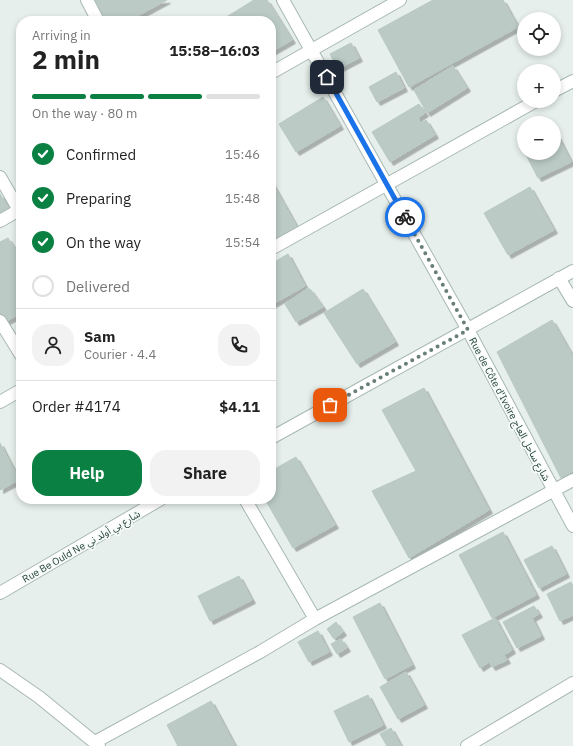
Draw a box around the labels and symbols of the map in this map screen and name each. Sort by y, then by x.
pin [310,60,344,94]
courier [385,197,425,237]
street label: Rue de Côte d'Ivoire شارع ساحل العاج [465,335,553,484]
pin [313,388,347,422]
street label: Rue Be Ould Ne شارع بي أولد ني [20,507,143,587]

